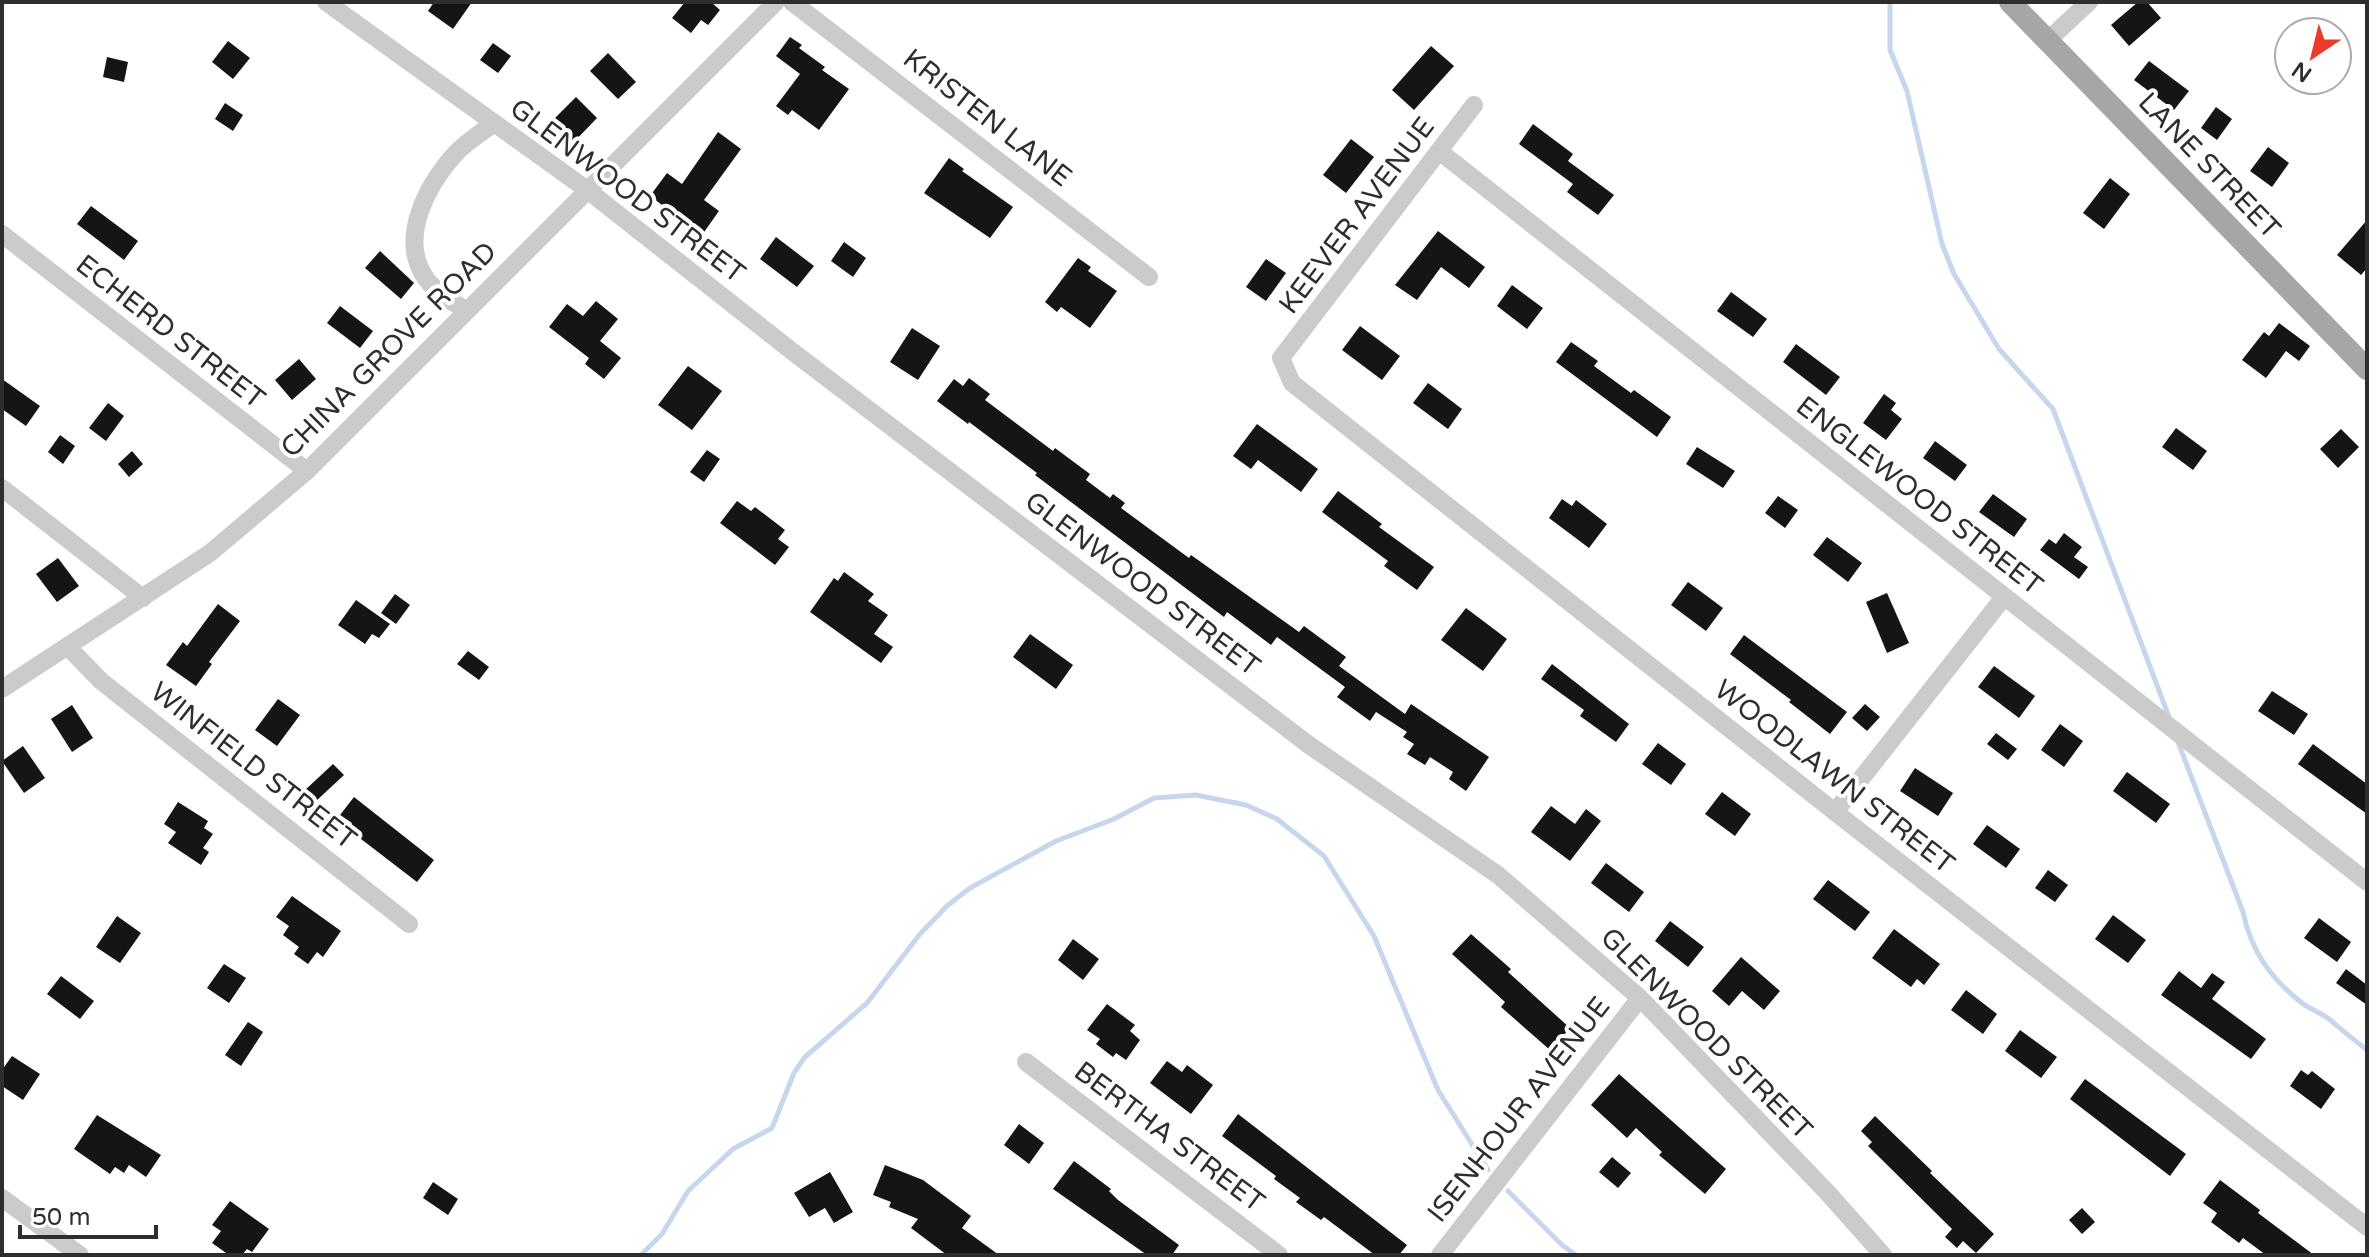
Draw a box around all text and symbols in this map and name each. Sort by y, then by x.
north arrow [2273,16,2353,96]
street label: KRISTEN LANE [896,41,1078,194]
text: N [2287,56,2317,87]
street label: LANE STREET [2131,86,2288,246]
street label: GLENWOOD STREET [503,91,752,290]
street label: KEEVER AVENUE [1272,111,1442,321]
street label: CHINA GROVE ROAD [274,235,504,465]
street label: ECHERD STREET [69,247,272,416]
street label: ENGLEWOOD STREET [1789,389,2049,603]
street label: GLENWOOD STREET [1018,484,1267,683]
street label: WOODLAWN STREET [1708,672,1961,881]
street label: WINFIELD STREET [144,675,363,857]
street label: GLENWOOD STREET [1593,921,1819,1147]
street label: ISENHOUR AVENUE [1420,990,1617,1229]
street label: BERTHA STREET [1068,1054,1271,1219]
scale bar [20,1189,156,1239]
text: 50 m [32,1203,90,1232]

